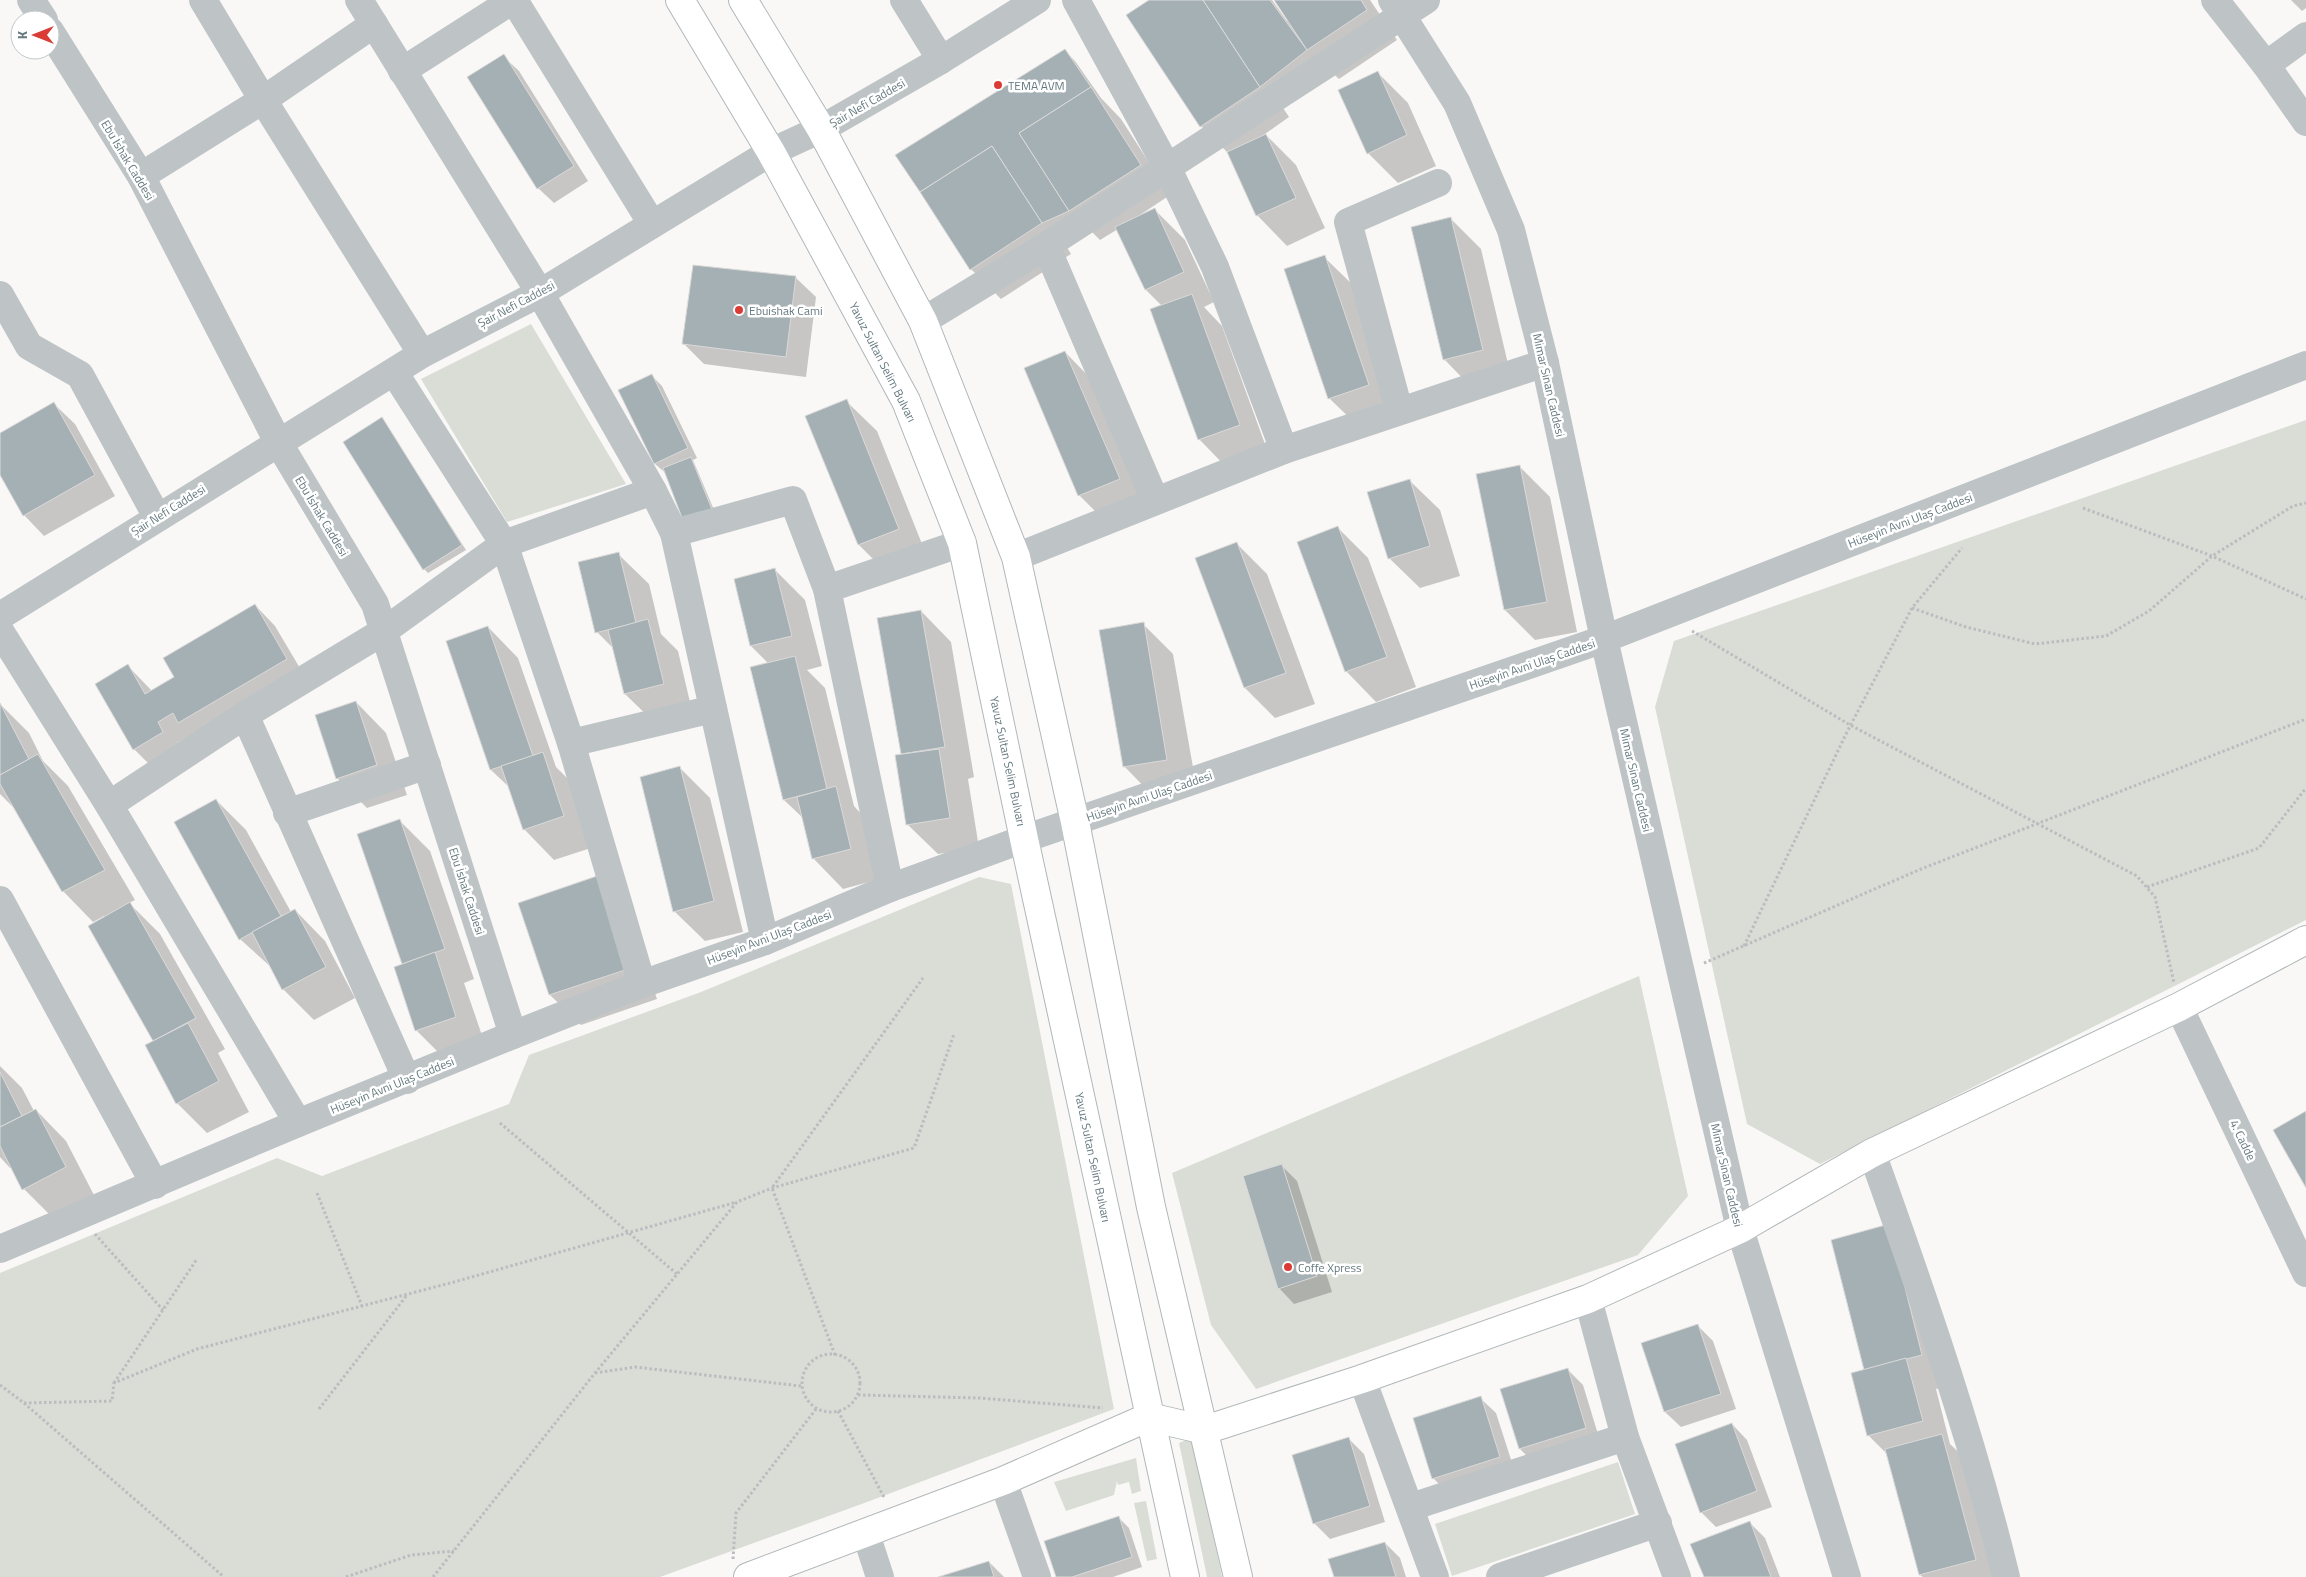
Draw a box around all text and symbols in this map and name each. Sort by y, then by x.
north arrow [10,10,60,60]
text: K [11,30,32,39]
street label: Şair Nefi Caddesi [826,74,908,132]
place label: TEMA AVM [1008,76,1065,95]
marker: TEMA AVM [992,79,1004,91]
street label: Ebu İshak Caddesi [96,116,160,204]
street label: Şair Nefi Caddesi [474,276,558,332]
street label: Yavuz Sultan Selim Bulvarı [844,299,922,425]
place label: Ebuishak Cami [749,301,823,320]
marker: Ebuishak Cami [733,304,745,316]
street label: Mimar Sinan Caddesi [1528,331,1570,439]
street label: Ebu İshak Caddesi [290,472,354,560]
street label: Şair Nefi Caddesi [127,479,209,541]
street label: Hüseyin Avni Ulaş Caddesi [1845,487,1975,553]
street label: Hüseyin Avni Ulaş Caddesi [1466,634,1598,694]
street label: Yavuz Sultan Selim Bulvarı [985,694,1031,828]
street label: Mimar Sinan Caddesi [1615,726,1657,834]
street label: Hüseyin Avni Ulaş Caddesi [1083,766,1215,826]
street label: Ebu İshak Caddesi [444,845,490,937]
street label: Hüseyin Avni Ulaş Caddesi [704,904,834,970]
street label: Hüseyin Avni Ulaş Caddesi [327,1051,457,1119]
street label: Yavuz Sultan Selim Bulvarı [1070,1090,1116,1224]
street label: 4. Cadde [2225,1116,2261,1164]
street label: Mimar Sinan Caddesi [1706,1121,1748,1229]
place label: Coffe Xpress [1298,1258,1362,1277]
marker: Coffe Xpress [1282,1261,1294,1273]

